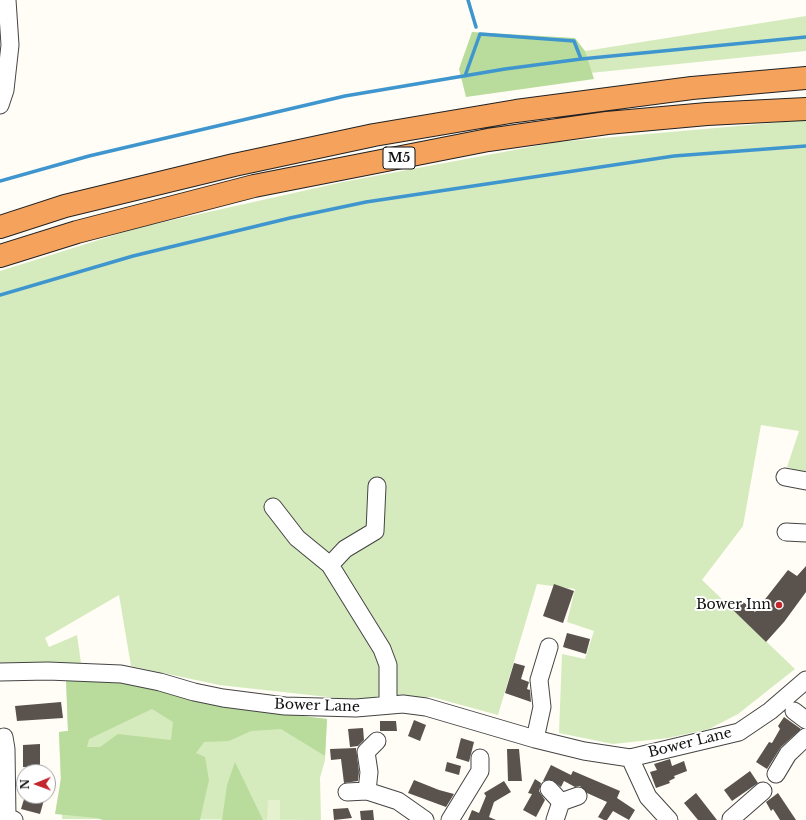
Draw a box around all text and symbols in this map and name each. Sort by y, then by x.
road number: M5 [383,147,415,169]
place label: Bower Inn [696,597,771,613]
marker: Bower Inn [774,600,784,610]
street label: Bower Lane [274,696,360,716]
street label: Bower Lane [646,724,734,762]
north arrow [16,764,56,804]
text: N [18,779,32,789]

